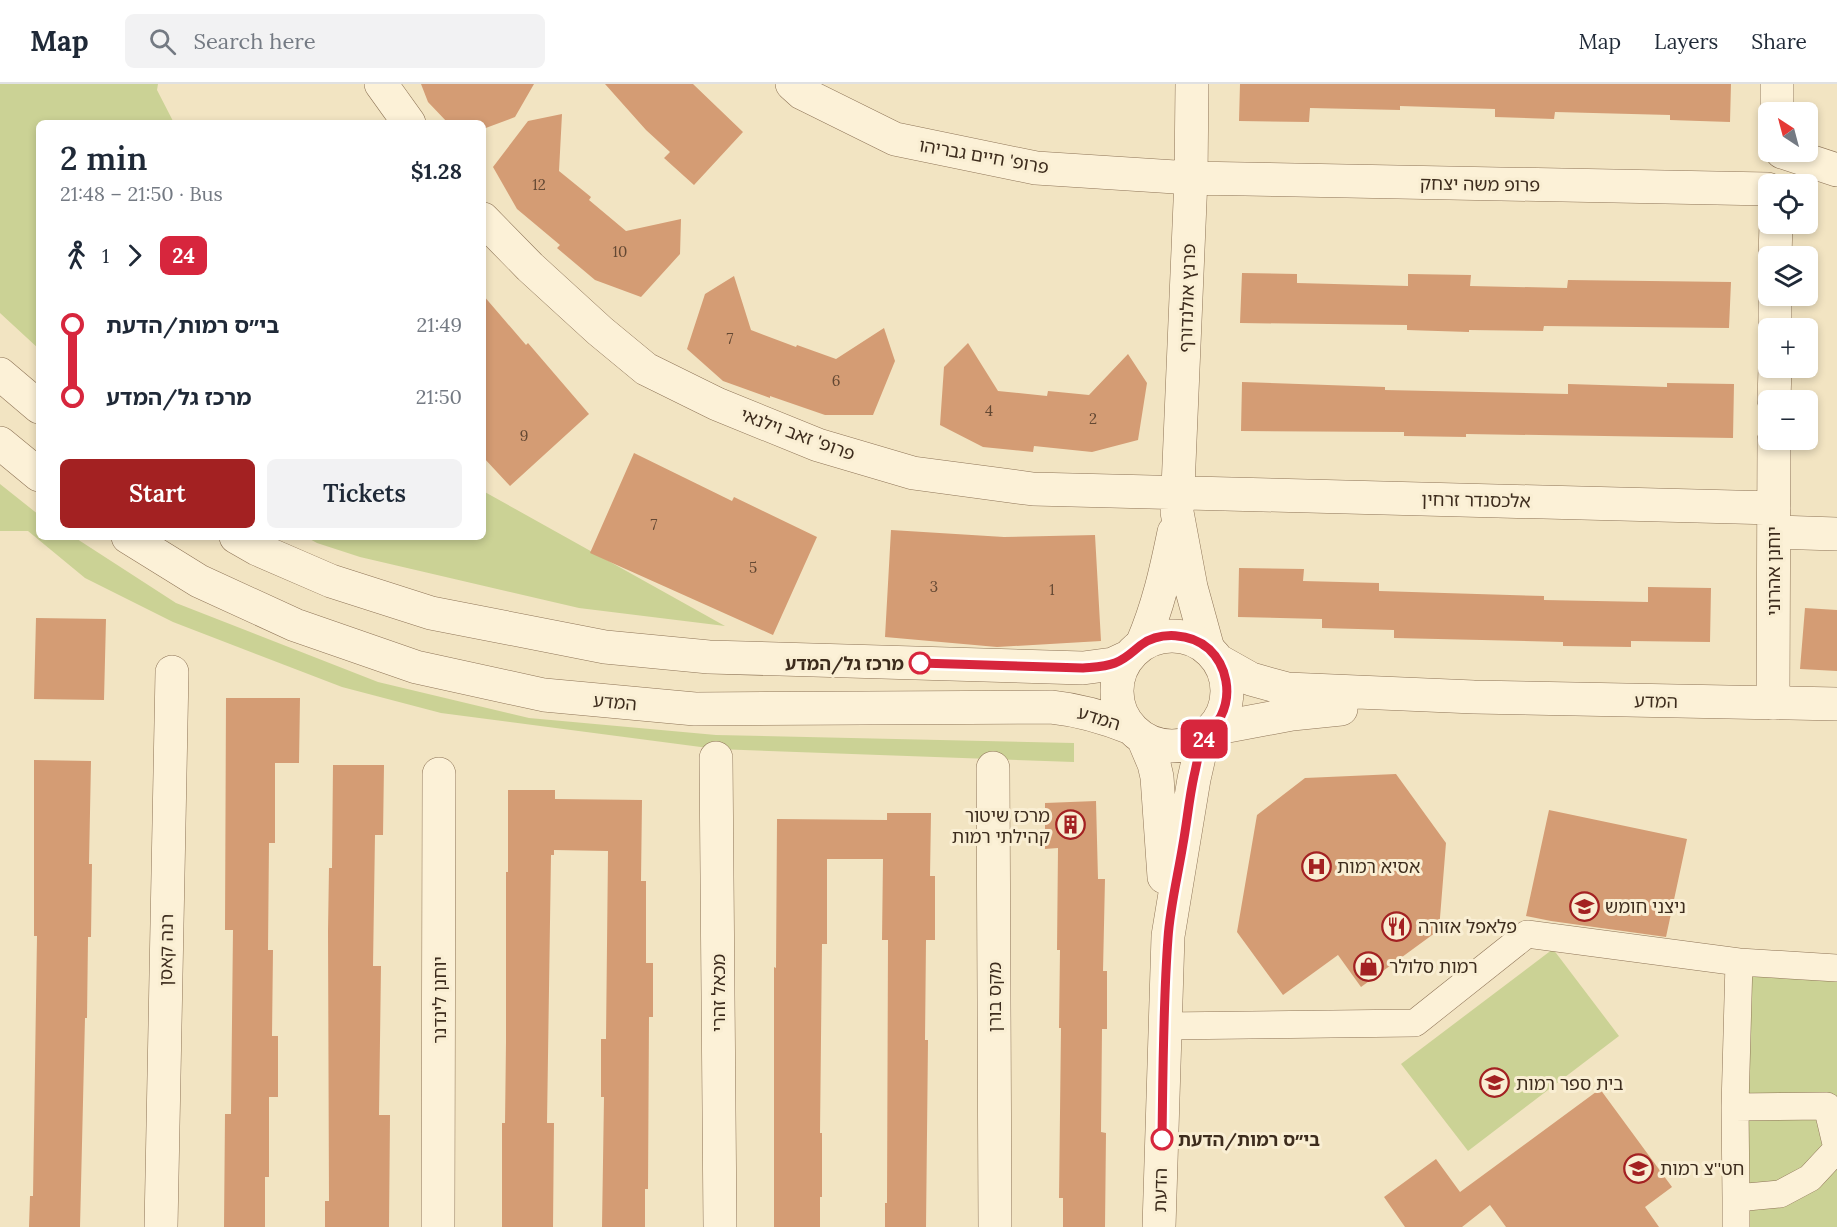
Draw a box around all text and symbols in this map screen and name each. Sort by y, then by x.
search box [125,14,545,68]
text: Map [30,23,89,59]
icon: search [146,25,179,58]
text: Search here [194,27,316,55]
text: Map [1578,28,1621,55]
text: Layers [1654,28,1718,55]
text: Share [1751,28,1807,55]
north arrow [1758,102,1818,162]
map controls [1758,102,1818,450]
street label: פרופ' חיים גבריהו [917,133,1051,179]
text: 2 min [60,137,147,179]
text: $1.28 [411,157,462,185]
street label: פרופ משה יצחק [1420,171,1540,197]
button: locate [1758,174,1818,234]
house number: 12 [532,175,546,194]
text: 21:48 – 21:50 · Bus [60,181,223,206]
icon: walk [60,239,93,272]
icon: forward [118,239,151,272]
text: 24 [172,242,195,269]
house number: 10 [613,242,627,261]
text: 1 [102,243,109,268]
street label: פרנץ אולנדורף [1174,243,1200,353]
button: layers [1758,246,1818,306]
text: בי״ס רמות/הדעת [106,311,279,339]
text: 21:49 [417,312,462,337]
button: + [1758,318,1818,378]
house number: 7 [727,329,734,348]
house number: 6 [832,371,840,390]
text: מרכז גל/המדע [106,383,252,411]
text: 21:50 [416,384,462,409]
button: − [1758,390,1818,450]
house number: 4 [985,401,993,420]
street label: פרופ' זאב וילנאי [738,403,858,465]
house number: 2 [1089,409,1097,428]
house number: 9 [520,426,528,445]
button: Start [60,459,255,528]
button: Tickets [267,459,462,528]
street label: אלכסנדר זרחין [1421,488,1531,512]
house number: 7 [651,515,658,534]
street label: יוחנן אהרוני [1762,526,1785,616]
house number: 5 [749,558,757,577]
house number: 3 [930,577,938,596]
house number: 1 [1049,580,1055,599]
place label: מרכז גל/המדע [785,652,904,675]
marker: מרכז גל/המדע [909,652,931,674]
street label: המדע [592,689,638,715]
street label: המדע [1634,689,1678,713]
street label: המדע [1075,701,1123,735]
line badge: 24 [1177,720,1231,758]
text: 24 [1193,726,1215,753]
place label: מרכז שיטור קהילתי רמות [952,804,1050,848]
building icon: מרכז שיטור קהילתי רמות [1055,809,1087,841]
hospital icon: אסיא רמות [1300,850,1332,882]
place label: אסיא רמות [1337,855,1420,878]
school or university icon: ניצני חומש [1568,890,1600,922]
place label: ניצני חומש [1605,895,1686,918]
restaurant icon: פלאפל אזורה [1381,910,1413,942]
street label: רנה קאסן [154,914,178,986]
place label: פלאפל אזורה [1418,915,1517,938]
shop icon: רמות סלולר [1352,950,1384,982]
street label: מכאל זהרי [707,954,730,1032]
place label: רמות סלולר [1389,955,1478,978]
street label: יוחנן לינדנר [428,956,451,1044]
street label: מקס בורן [983,962,1006,1032]
school or university icon: בית ספר רמות [1479,1067,1511,1099]
place label: בית ספר רמות [1516,1072,1624,1095]
marker: בי״ס רמות/הדעת [1151,1128,1173,1150]
place label: בי״ס רמות/הדעת [1178,1128,1320,1151]
school or university icon: חט''צ רמות [1623,1152,1655,1184]
place label: חט''צ רמות [1660,1157,1744,1180]
street label: הדעת [1148,1168,1172,1212]

